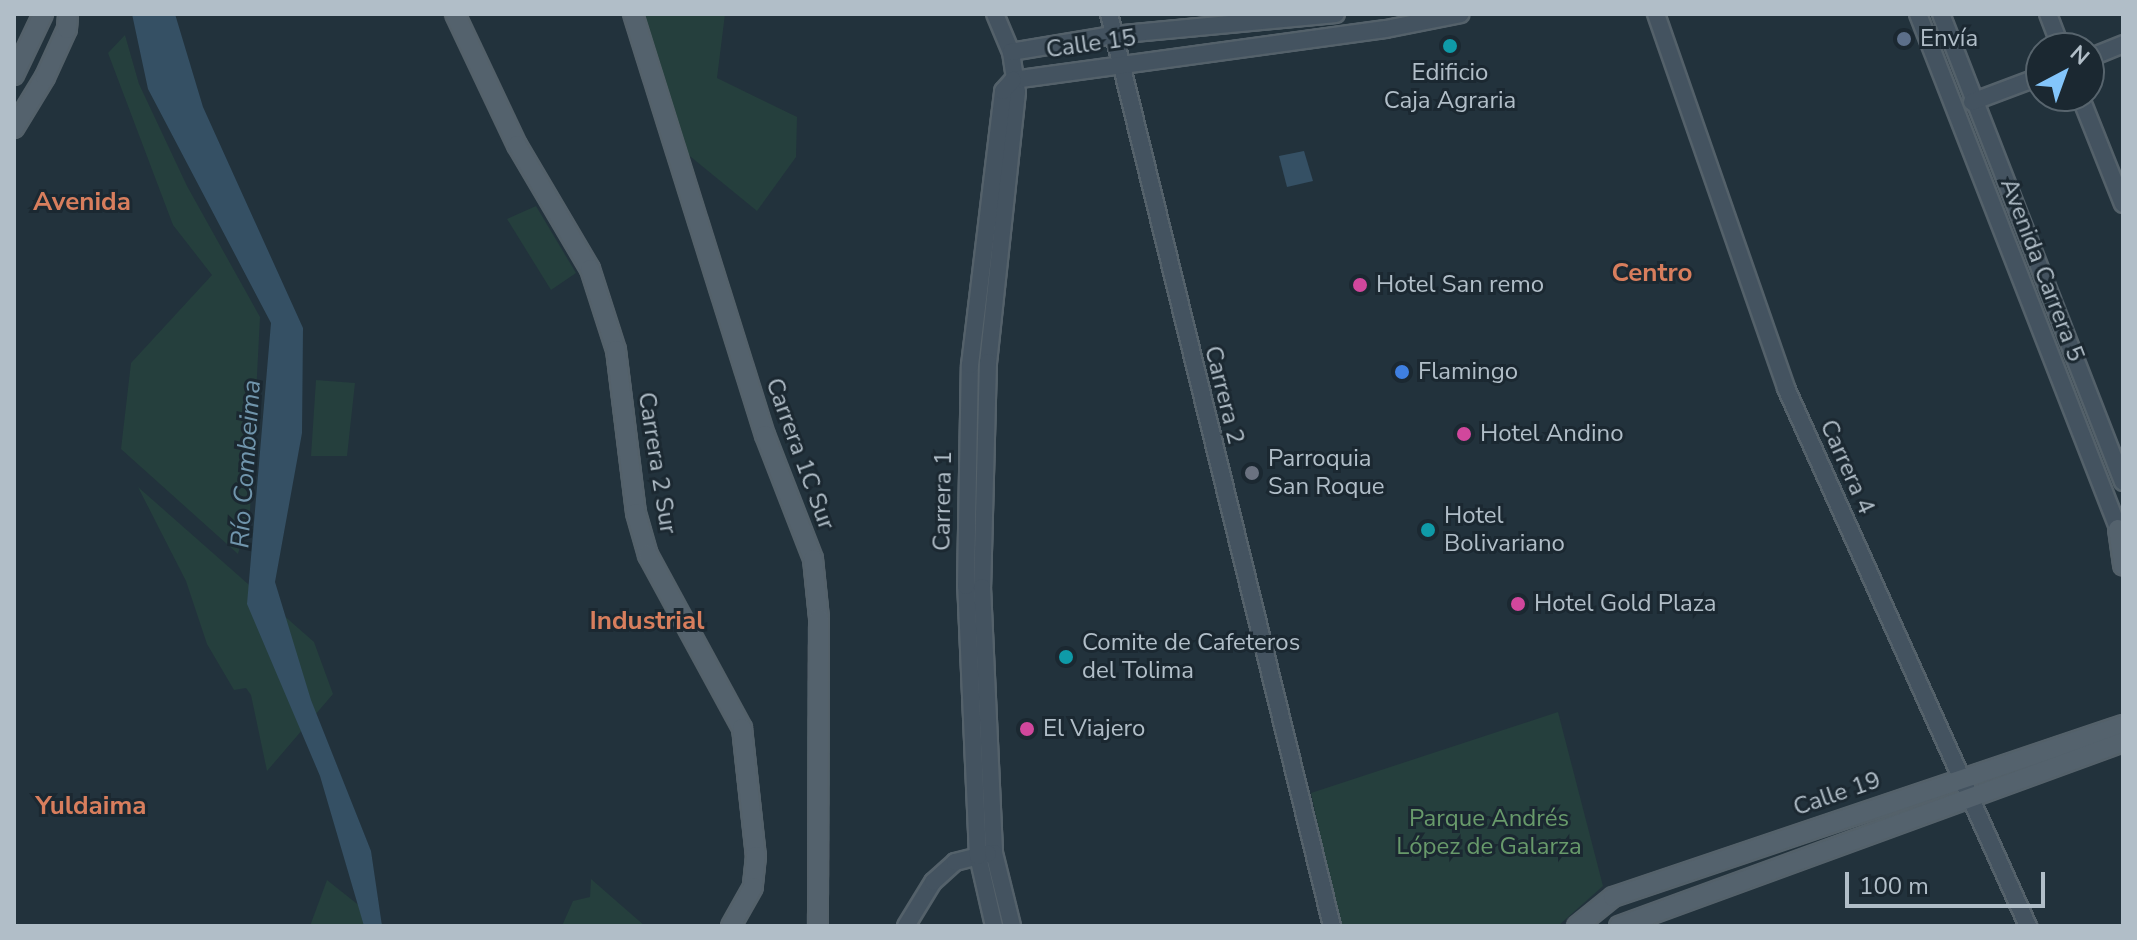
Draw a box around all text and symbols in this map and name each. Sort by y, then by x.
street label: Calle 15 [1044,23,1138,65]
place label: Envía [1920,25,1978,53]
marker: Envía [1895,30,1913,48]
north arrow [2025,32,2105,112]
marker: Edificio Caja Agraria [1441,37,1459,55]
text: N [2063,39,2095,72]
place label: Edificio Caja Agraria [1384,59,1516,115]
street label: Avenida Carrera 5 [1994,174,2090,366]
district label: Avenida [33,186,131,218]
district label: Centro [1612,257,1692,289]
place label: Hotel San remo [1376,271,1544,299]
marker: Hotel San remo [1351,276,1369,294]
street label: Carrera 2 [1198,343,1250,447]
place label: Flamingo [1418,358,1518,386]
marker: Flamingo [1393,363,1411,381]
street label: Carrera 1C Sur [759,374,841,534]
water label: Río Combeima [225,379,267,549]
street label: Carrera 2 Sur [632,390,682,536]
street label: Carrera 4 [1814,415,1880,519]
place label: Hotel Andino [1480,420,1623,448]
marker: Hotel Andino [1455,425,1473,443]
place label: Parroquia San Roque [1268,445,1385,501]
street label: Carrera 1 [928,451,958,551]
marker: Parroquia San Roque [1243,464,1261,482]
place label: Hotel Bolivariano [1444,502,1565,558]
marker: Hotel Bolivariano [1419,521,1437,539]
place label: Hotel Gold Plaza [1534,590,1716,618]
marker: Hotel Gold Plaza [1509,595,1527,613]
district label: Industrial [589,605,705,637]
place label: Comite de Cafeteros del Tolima [1082,629,1300,685]
marker: Comite de Cafeteros del Tolima [1057,648,1075,666]
place label: El Viajero [1043,715,1145,743]
marker: El Viajero [1018,720,1036,738]
street label: Calle 19 [1790,766,1884,822]
district label: Yuldaima [36,790,146,822]
park label: Parque Andrés López de Galarza [1396,805,1582,861]
scale bar [1849,856,2049,906]
text: 100 m [1859,870,1929,902]

